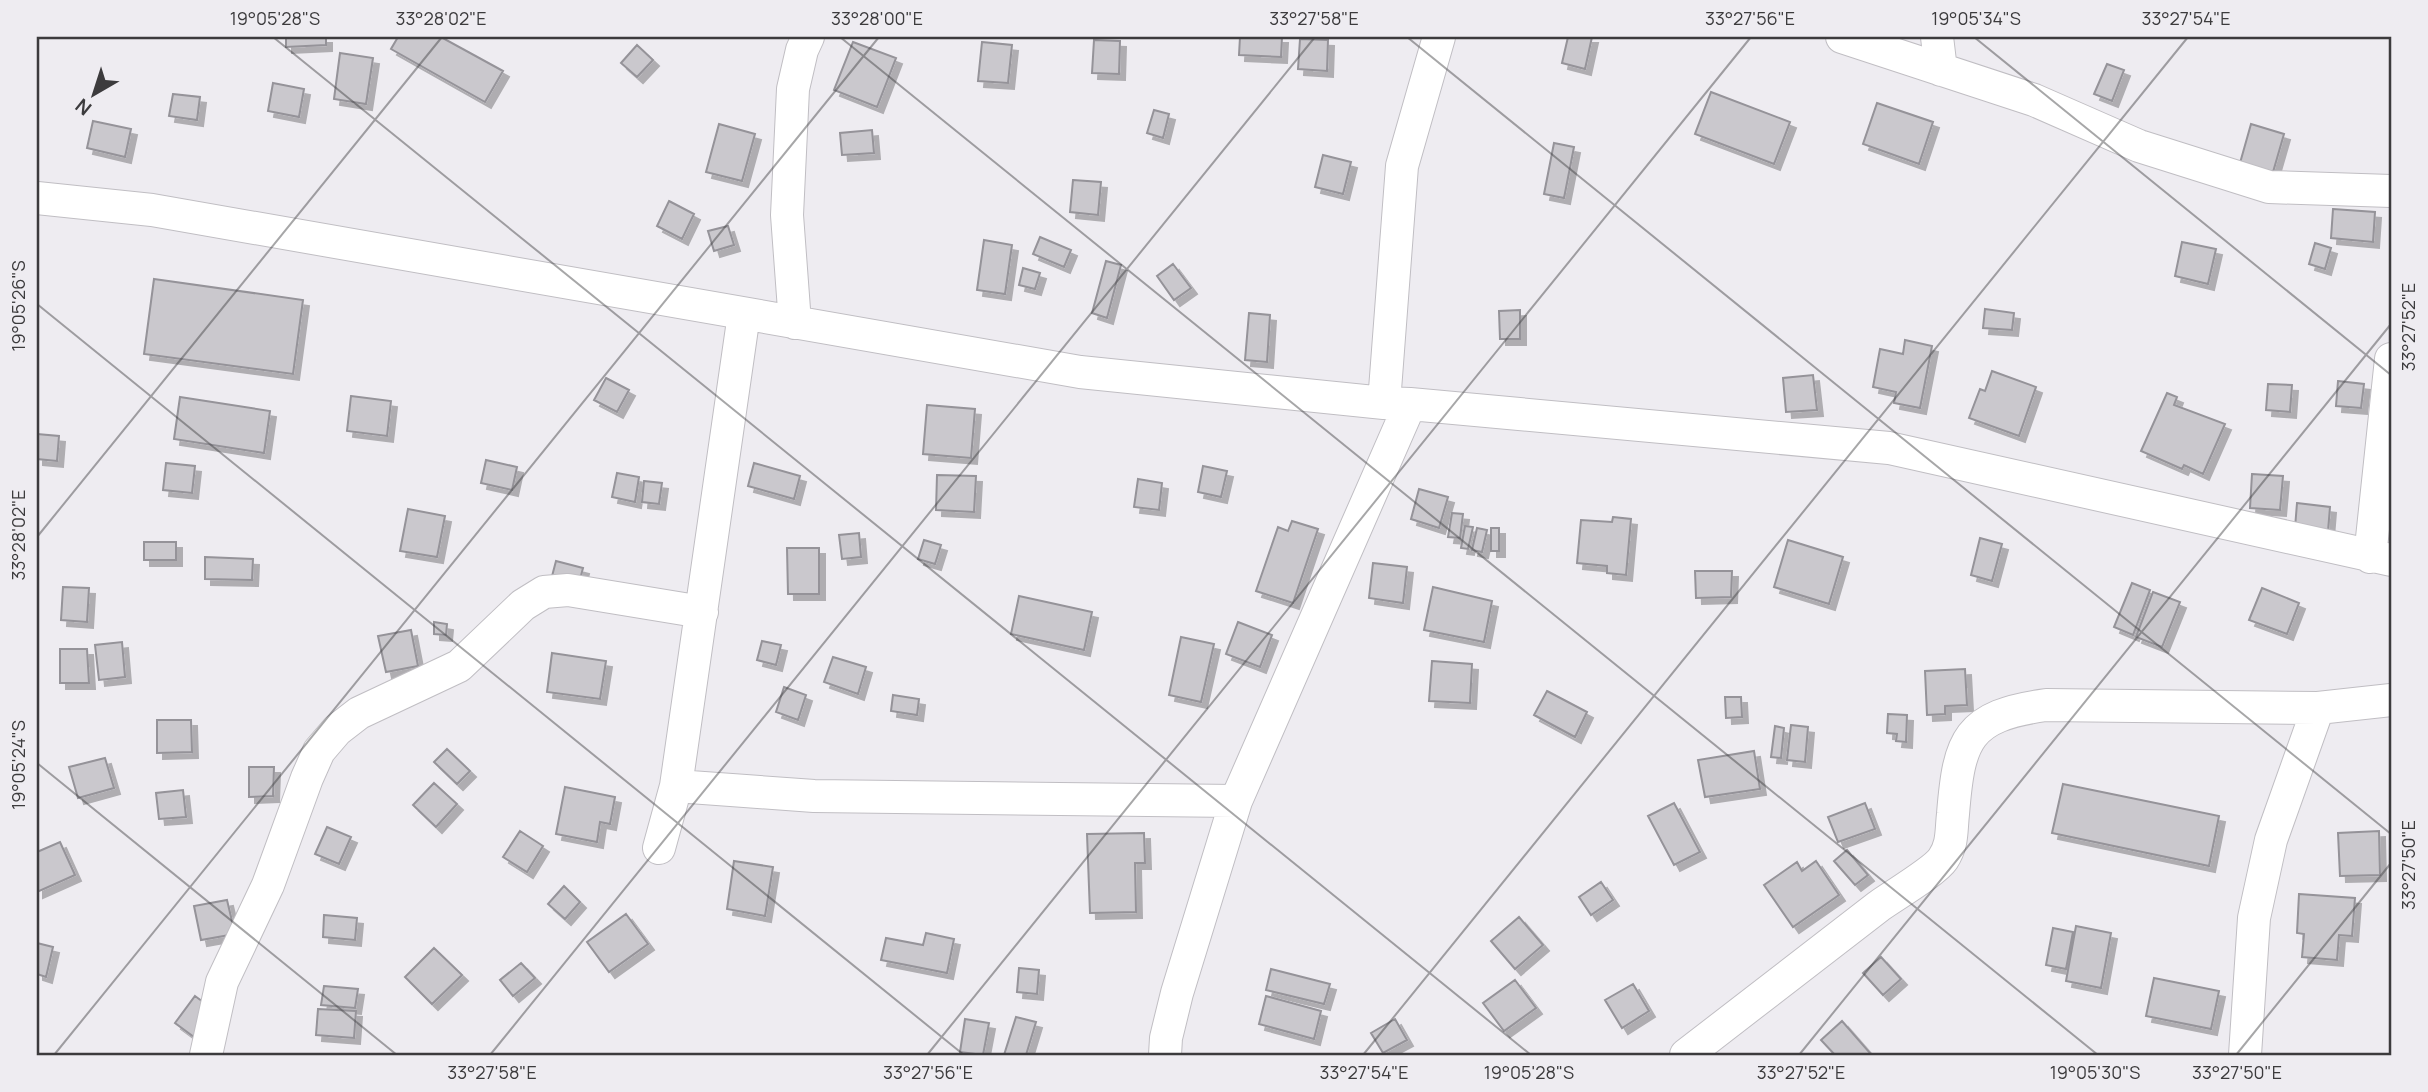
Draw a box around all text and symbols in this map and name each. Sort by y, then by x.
text: 19°05'28"S [230,6,320,30]
text: 33°28'02"E [395,6,487,30]
text: 33°28'00"E [831,6,923,30]
text: 33°27'58"E [1269,6,1359,30]
text: 33°27'56"E [1705,6,1795,30]
text: 19°05'34"S [1931,6,2021,30]
text: 33°27'54"E [2142,6,2230,30]
north arrow [60,60,130,130]
text: N [70,93,97,122]
text: 19°05'26"S [6,260,30,352]
text: 33°27'52"E [2396,283,2420,371]
text: 33°28'02"E [6,489,30,581]
text: 19°05'24"S [6,720,30,810]
text: 33°27'50"E [2396,820,2420,910]
text: 33°27'58"E [447,1060,537,1084]
text: 33°27'56"E [883,1060,973,1084]
text: 33°27'54"E [1320,1060,1408,1084]
text: 19°05'28"S [1484,1060,1574,1084]
text: 33°27'52"E [1757,1060,1845,1084]
text: 19°05'30"S [2050,1060,2140,1084]
text: 33°27'50"E [2192,1060,2282,1084]

